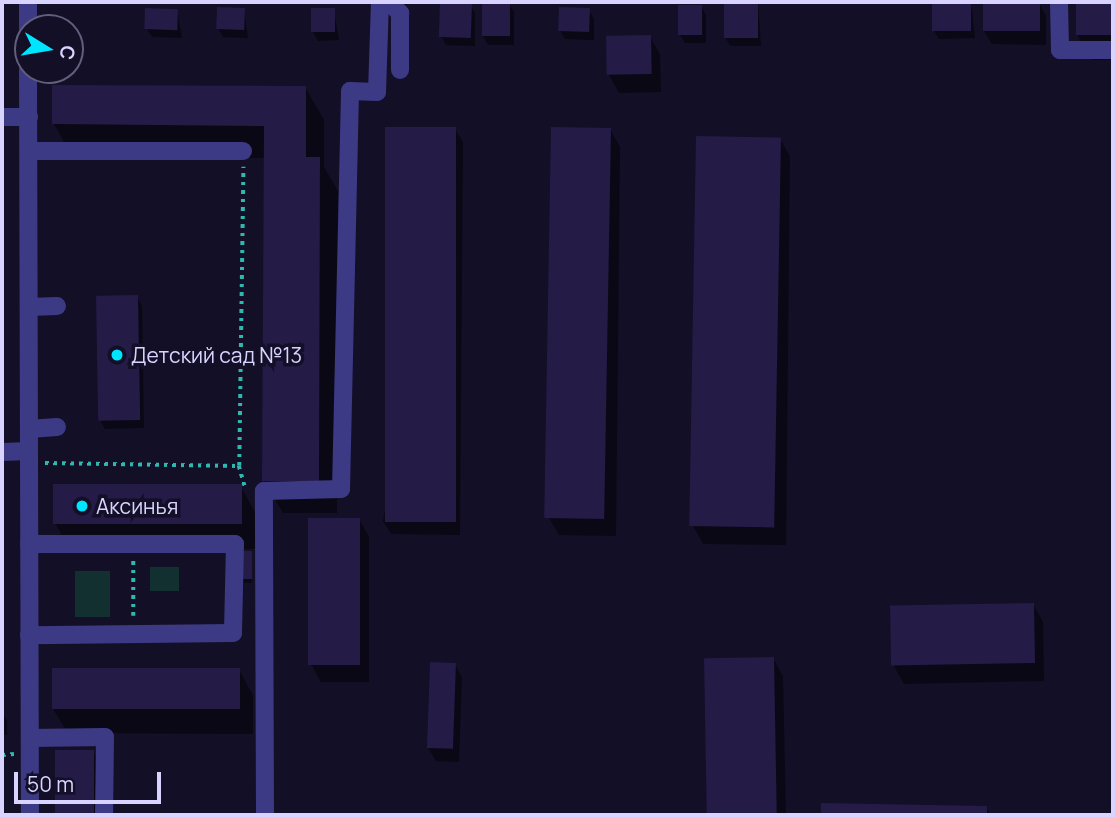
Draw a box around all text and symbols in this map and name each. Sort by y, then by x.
north arrow [14,14,84,84]
text: С [54,43,82,62]
place label: Детский сад №13 [131,342,302,368]
marker: Детский сад №13 [109,347,125,363]
place label: Аксинья [96,493,178,519]
marker: Аксинья [74,498,90,514]
scale bar [18,758,164,802]
text: 50 m [27,770,74,798]

